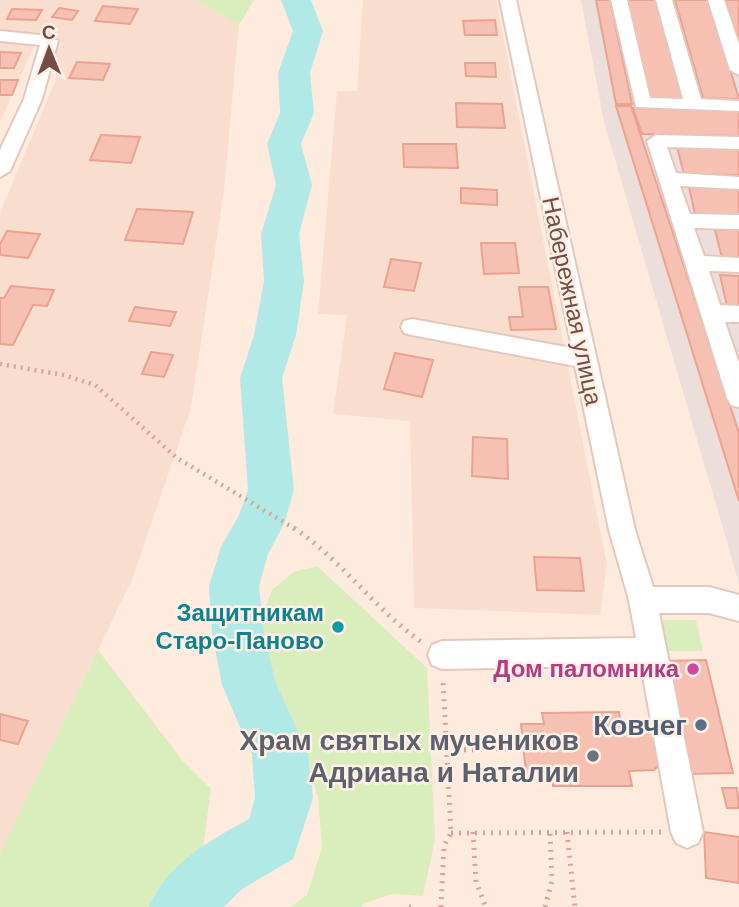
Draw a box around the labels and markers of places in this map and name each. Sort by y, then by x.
place label: Защитникам Старо-Паново [155,599,324,654]
marker: Защитникам Старо-Паново [330,619,346,635]
place label: Дом паломника [493,655,680,682]
marker: Дом паломника [685,661,701,677]
place label: Ковчег [593,710,687,741]
marker: Ковчег [693,717,709,733]
place label: Храм святых мучеников Адриана и Наталии [240,725,579,788]
marker: Храм святых мучеников Адриана и Наталии [585,748,601,764]

